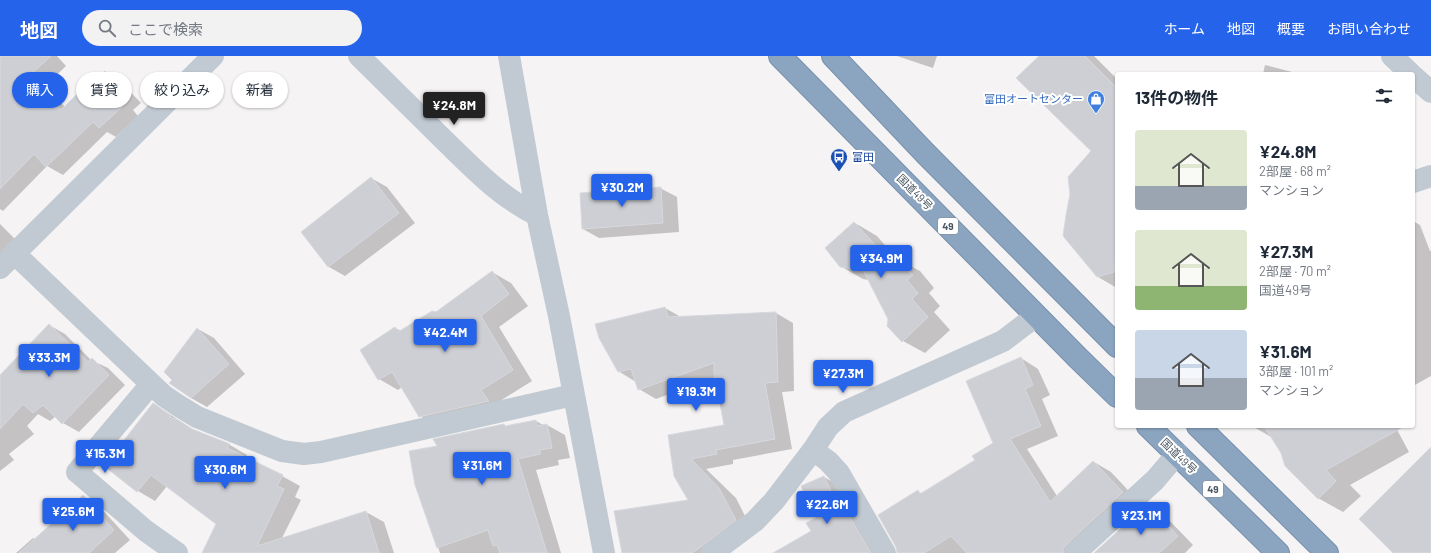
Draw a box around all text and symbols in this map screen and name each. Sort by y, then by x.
search box [82,10,362,46]
icon: search [96,17,118,39]
text: 地図 [20,18,58,41]
text: ここで検索 [128,20,203,38]
text: ホーム [1163,20,1205,37]
text: 地図 [1227,20,1255,37]
text: 概要 [1277,20,1305,37]
text: お問い合わせ [1327,20,1411,37]
chip: 購入 [12,72,68,108]
chip: 賃貸 [76,72,132,108]
chip: 絞り込み [140,72,224,108]
chip: 新着 [232,72,288,108]
icon: filters [1373,85,1395,107]
text: 13件の物件 [1135,87,1218,107]
shop icon: 富田オートセンター [1086,89,1106,114]
pin: ¥24.8M [421,92,487,126]
place label: 富田オートセンター [984,92,1083,105]
text: ¥24.8M [432,97,476,113]
text: ¥24.8M [1259,141,1316,161]
icon: home [1167,146,1215,194]
bus stop icon: 富田 [829,147,849,172]
place label: 富田 [852,150,874,163]
text: 2部屋 · 68 m² [1259,163,1331,179]
street label: 国道49号 [895,171,936,212]
pin: ¥30.2M [589,174,655,208]
text: ¥30.2M [600,179,644,195]
text: マンション [1259,182,1324,198]
road number: 49 [938,218,958,234]
text: ¥27.3M [1259,241,1313,261]
pin: ¥34.9M [848,245,914,279]
icon: home [1167,246,1215,294]
text: ¥34.9M [859,250,903,266]
text: 2部屋 · 70 m² [1259,263,1331,279]
text: 国道49号 [1259,282,1312,298]
pin: ¥42.4M [412,319,478,353]
text: ¥42.4M [423,324,467,340]
text: ¥31.6M [1259,341,1312,361]
pin: ¥33.3M [16,344,82,378]
icon: home [1167,346,1215,394]
text: ¥33.3M [28,349,70,365]
pin: ¥27.3M [810,360,876,394]
text: 3部屋 · 101 m² [1259,363,1333,379]
text: ¥27.3M [822,365,864,381]
pin: ¥19.3M [663,378,729,412]
text: マンション [1259,382,1324,398]
text: ¥19.3M [676,383,716,399]
street label: 国道49号 [1159,435,1200,476]
pin: ¥15.3M [72,440,138,474]
text: ¥15.3M [85,445,125,461]
pin: ¥31.6M [449,452,515,486]
pin: ¥30.6M [192,456,258,490]
text: ¥31.6M [462,457,502,473]
text: ¥30.6M [203,461,247,477]
road number: 49 [1203,481,1223,497]
pin: ¥22.6M [794,491,860,525]
text: ¥22.6M [805,496,849,512]
pin: ¥25.6M [40,498,106,532]
pin: ¥23.1M [1108,502,1174,536]
text: ¥25.6M [52,503,95,519]
text: ¥23.1M [1121,507,1161,523]

